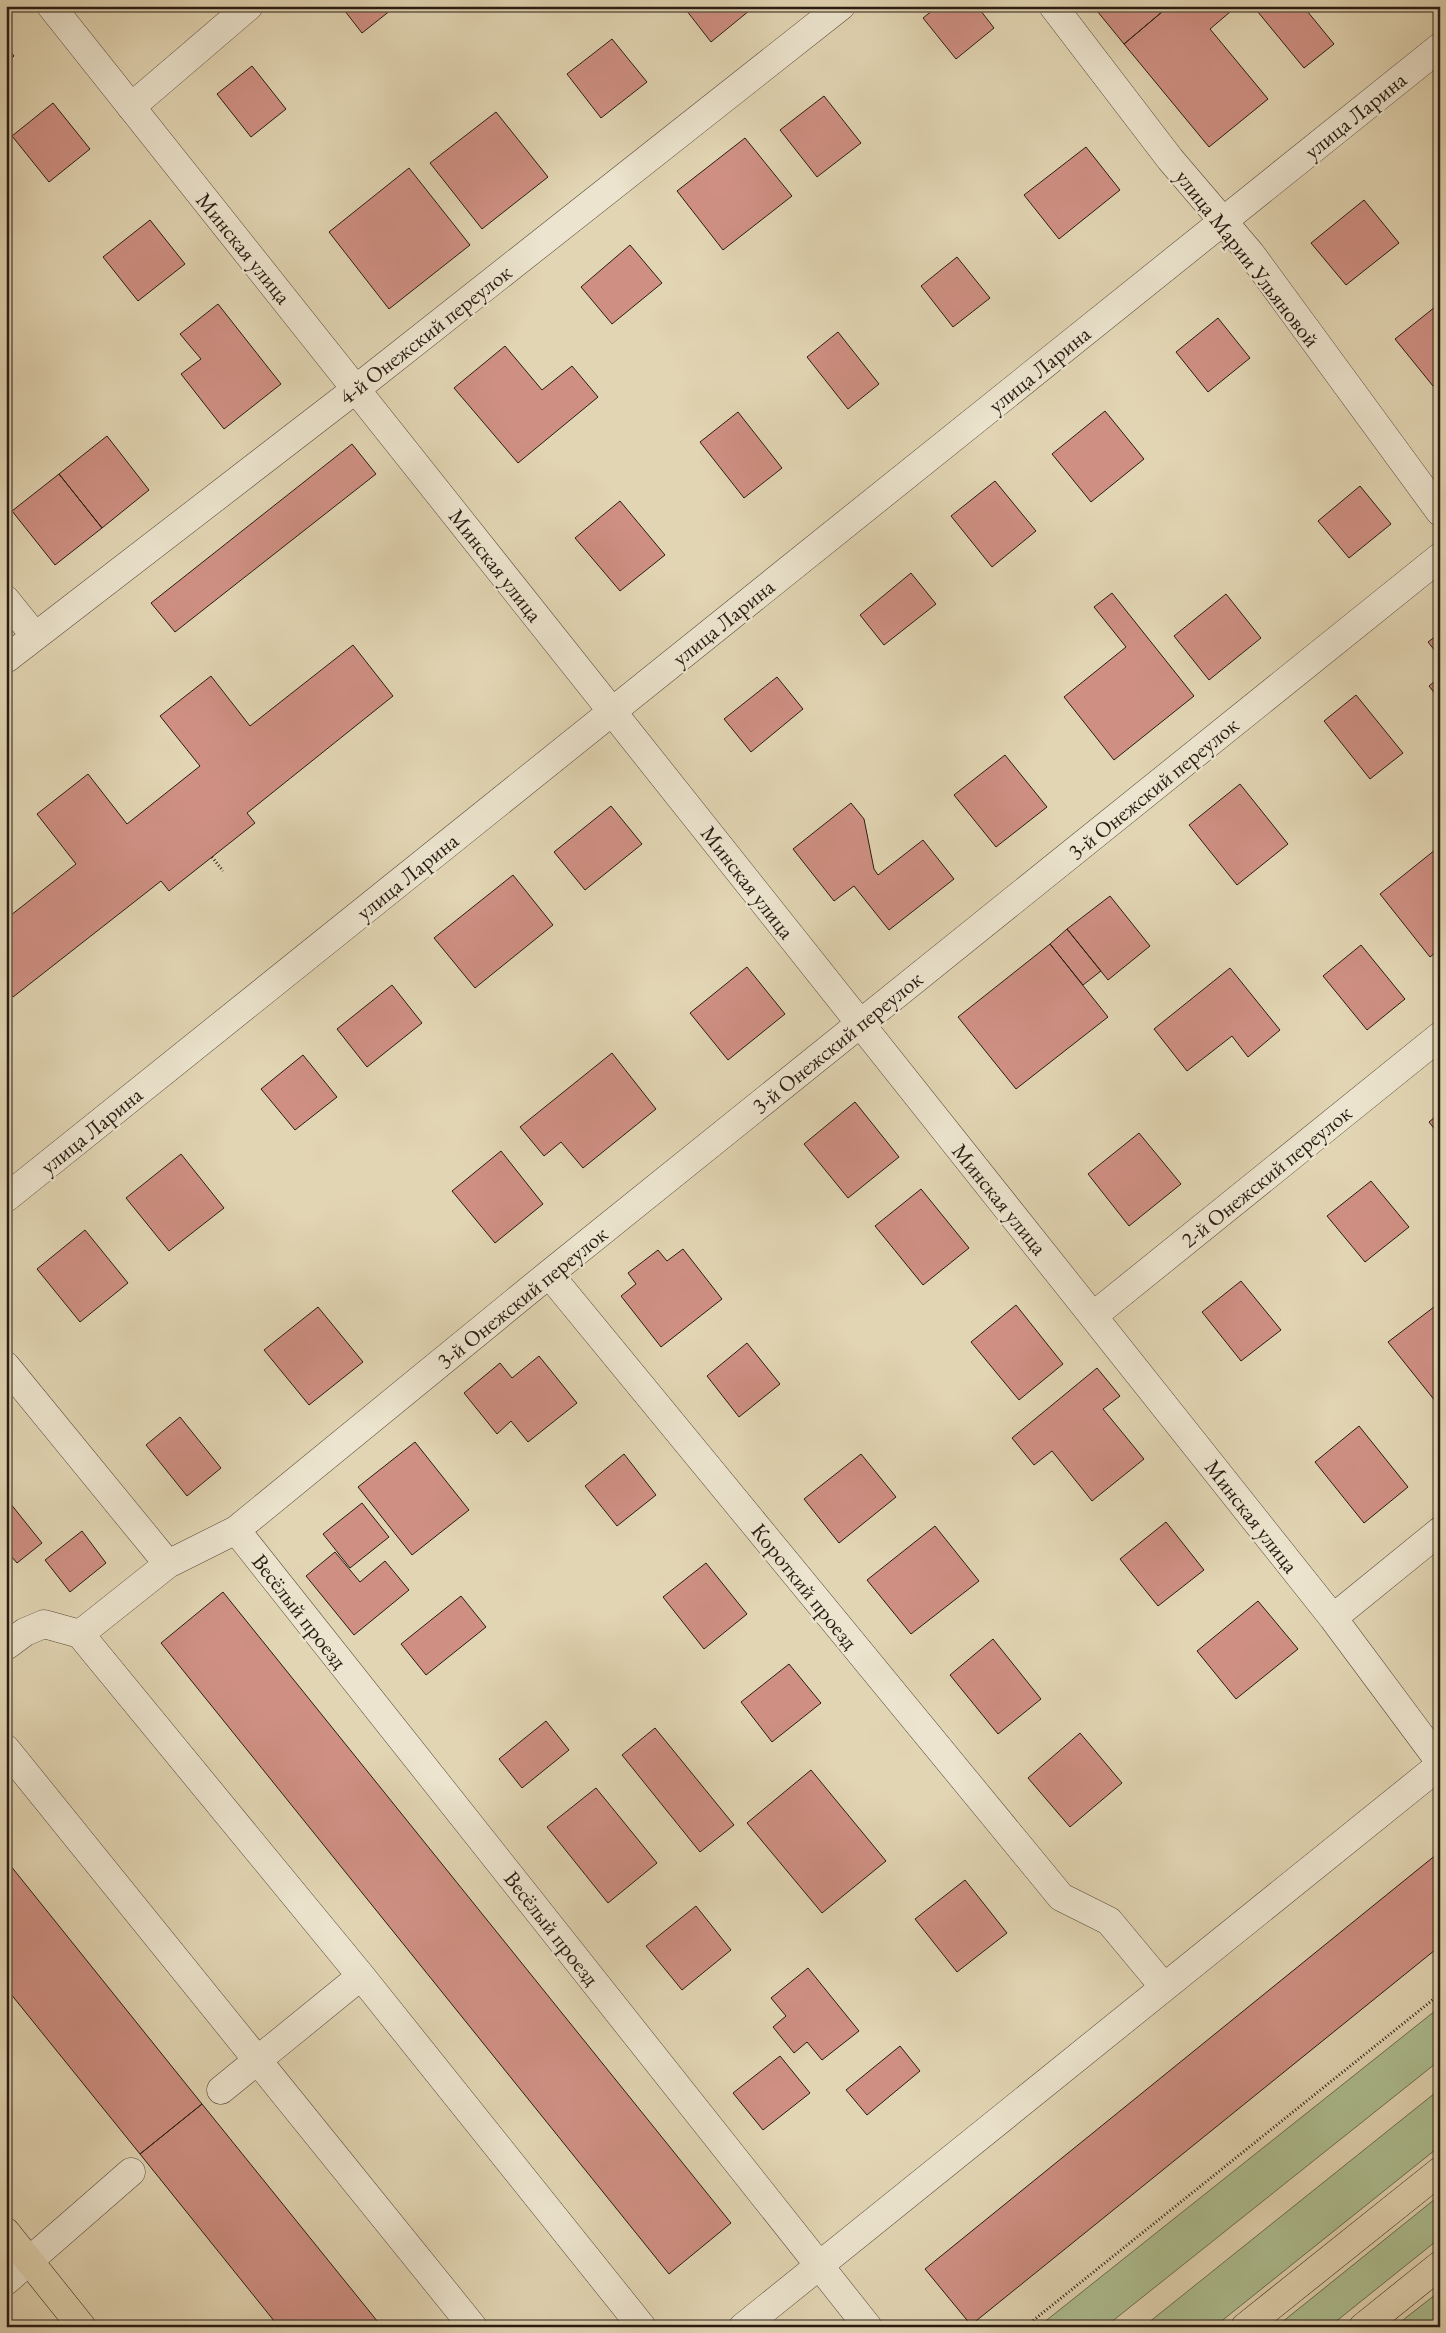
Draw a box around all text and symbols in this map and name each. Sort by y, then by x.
street label: улица Ларина [1298,65,1413,166]
street label: улица Марии Ульяновой [1169,163,1326,354]
street label: Минская улица [190,186,298,310]
street label: 4-й Онежский переулок [333,258,518,411]
street label: улица Ларина [982,319,1097,420]
street label: Минская улица [442,503,549,628]
street label: улица Ларина [666,572,781,673]
street label: 3-й Онежский переулок [1062,710,1245,866]
street label: Минская улица [694,820,801,945]
street label: улица Ларина [350,826,465,927]
street label: 3-й Онежский переулок [746,964,929,1120]
street label: улица Ларина [34,1080,149,1181]
street label: 2-й Онежский переулок [1175,1098,1358,1254]
street label: Минская улица [946,1137,1054,1261]
street label: 3-й Онежский переулок [431,1219,614,1375]
street label: Минская улица [1198,1454,1305,1579]
street label: Короткий проезд [745,1517,864,1655]
street label: Весёлый проезд [246,1548,354,1675]
street label: Весёлый проезд [498,1865,606,1992]

